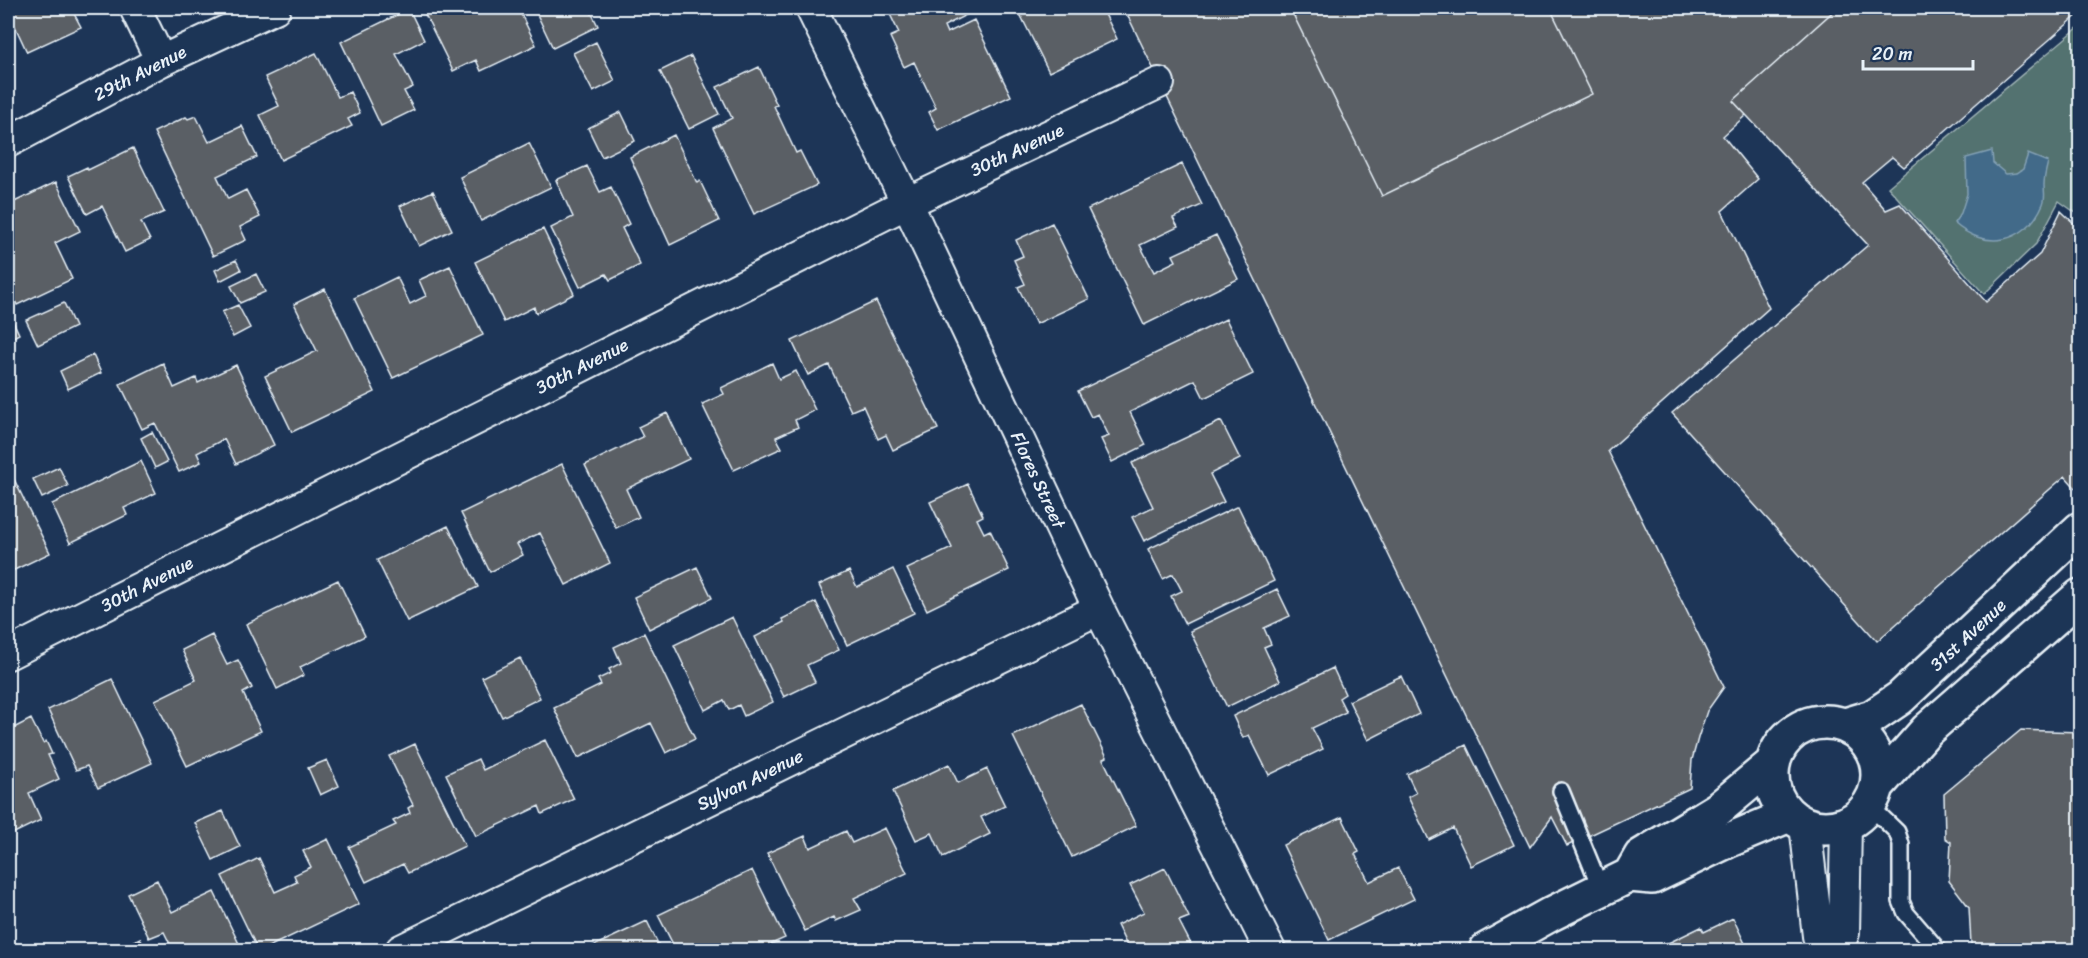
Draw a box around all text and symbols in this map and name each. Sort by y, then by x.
scale bar [1863,33,1972,71]
street label: 29th Avenue [88,36,192,110]
text: 20 m [1872,38,1912,70]
street label: 30th Avenue [965,114,1070,186]
street label: 30th Avenue [530,329,634,403]
street label: Flores Street [1001,426,1075,535]
street label: 30th Avenue [95,547,199,621]
street label: 31st Avenue [1922,590,2014,679]
street label: Sylvan Avenue [691,740,809,820]

